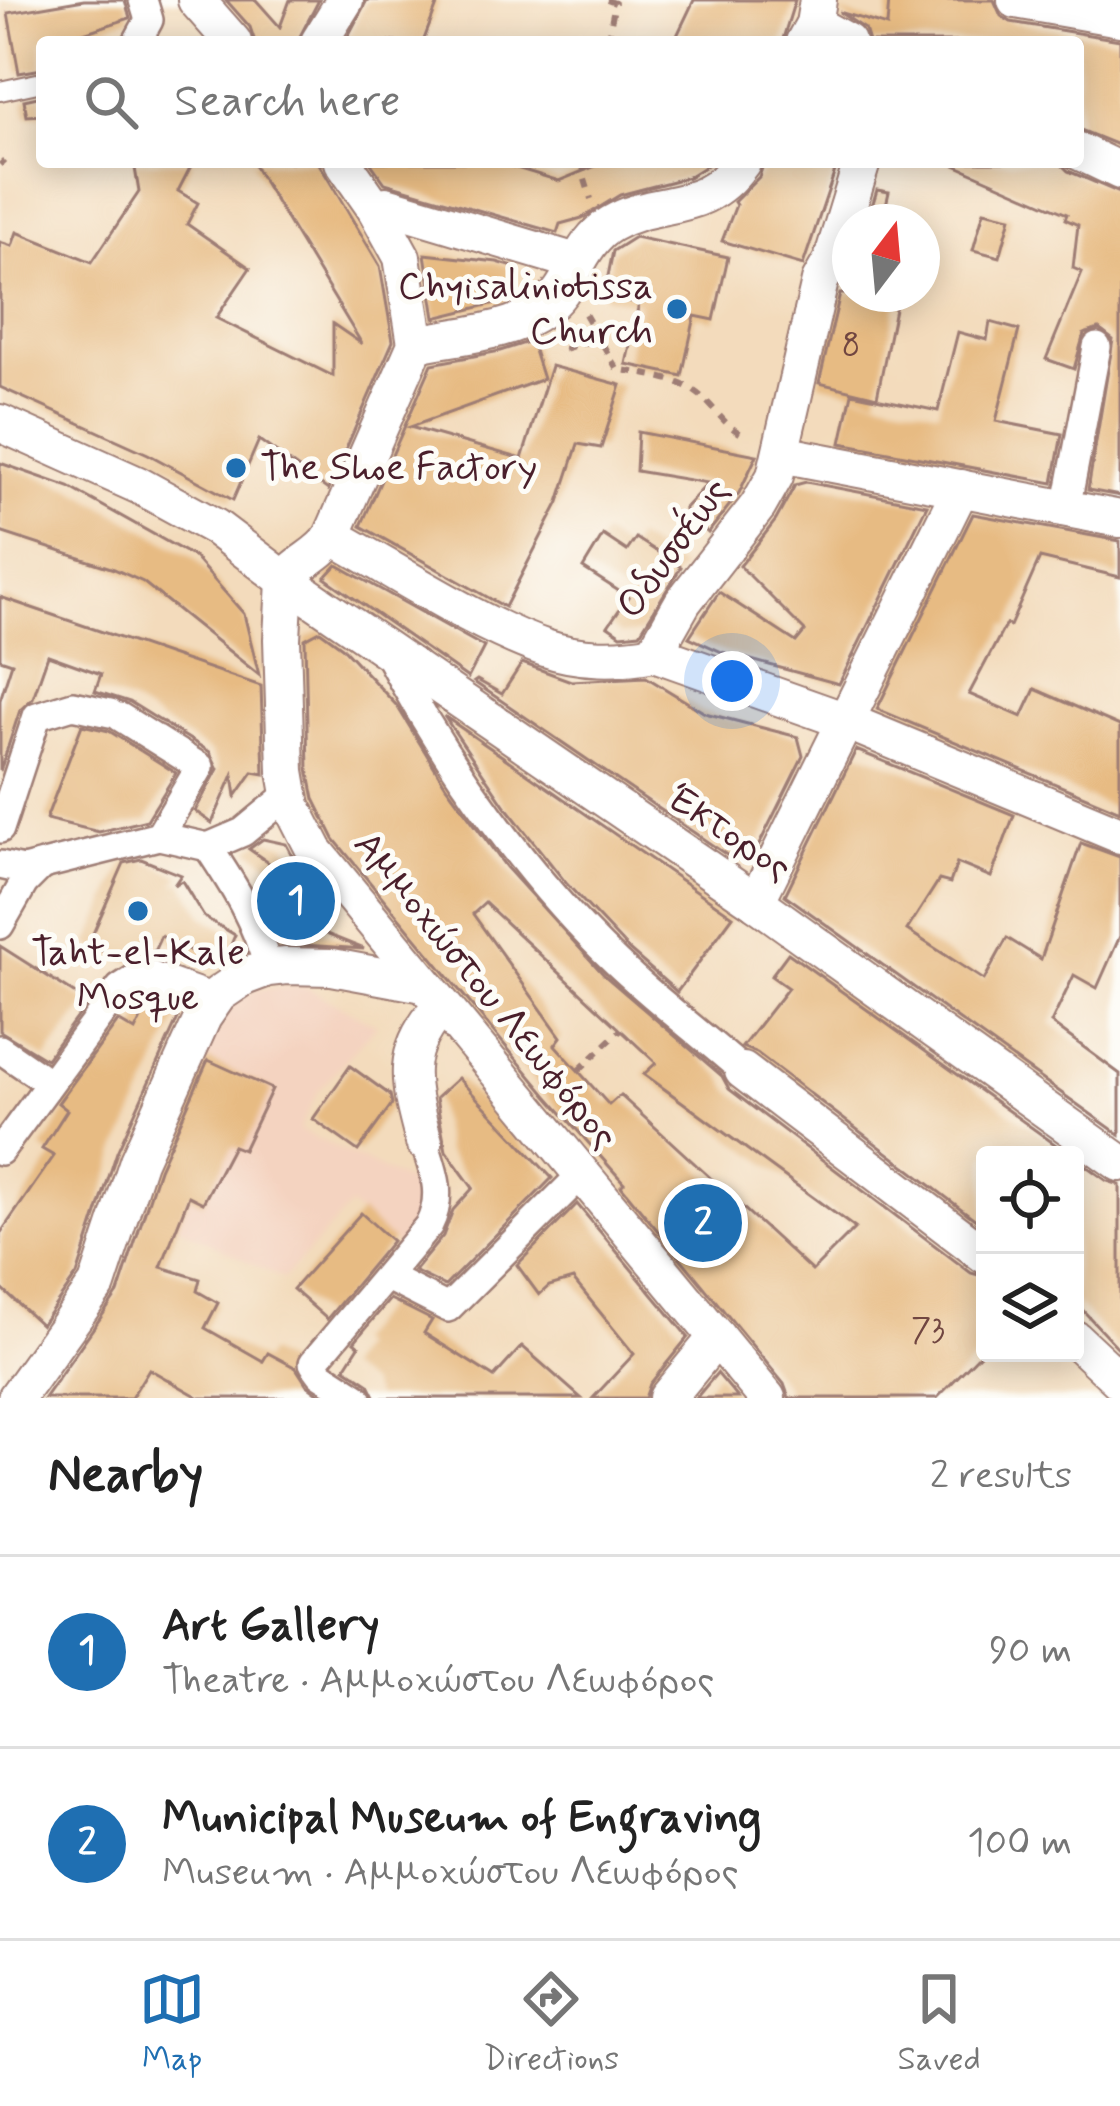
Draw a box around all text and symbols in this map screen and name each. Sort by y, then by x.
search box [36,36,1084,168]
icon: search [78,69,144,135]
text: Search here [174,73,401,132]
north arrow [832,204,940,312]
place label: Chyisaliniotissa Church [398,262,653,358]
marker: Chyisaliniotissa Church [664,296,690,322]
house number: 8 [842,324,860,368]
place label: The Shoe Factory [260,443,537,494]
marker: The Shoe Factory [223,455,249,481]
street label: Οδυσσέως [606,468,742,630]
your location [702,651,762,711]
street label: Έκτορος [657,774,801,894]
street label: Αμμοχώστου Λεωφόρος [341,821,629,1161]
pin: 1 [257,856,335,946]
marker: Taht-el-Kale Mosque [125,898,151,924]
place label: Taht-el-Kale Mosque [31,928,245,1024]
map controls [976,1146,1084,1362]
button: locate [976,1146,1084,1254]
pin: 2 [664,1178,742,1268]
button: layers [976,1254,1084,1362]
house number: 73 [911,1309,945,1353]
text: Nearby [48,1443,203,1509]
text: 2 results [930,1451,1072,1502]
text: Art Gallery [162,1597,380,1656]
text: 1 [78,1626,96,1677]
text: 90 m [989,1626,1072,1677]
text: Theatre · Αμμοχώστου Λεωφόρος [162,1656,714,1707]
text: Municipal Museum of Engraving [162,1789,761,1848]
text: 2 [77,1818,97,1869]
text: 100 m [967,1818,1072,1869]
text: Museum · Αμμοχώστου Λεωφόρος [162,1848,739,1899]
tab: Map [139,1966,205,2082]
tab: Directions [483,1966,619,2082]
tab: Saved [897,1966,981,2082]

